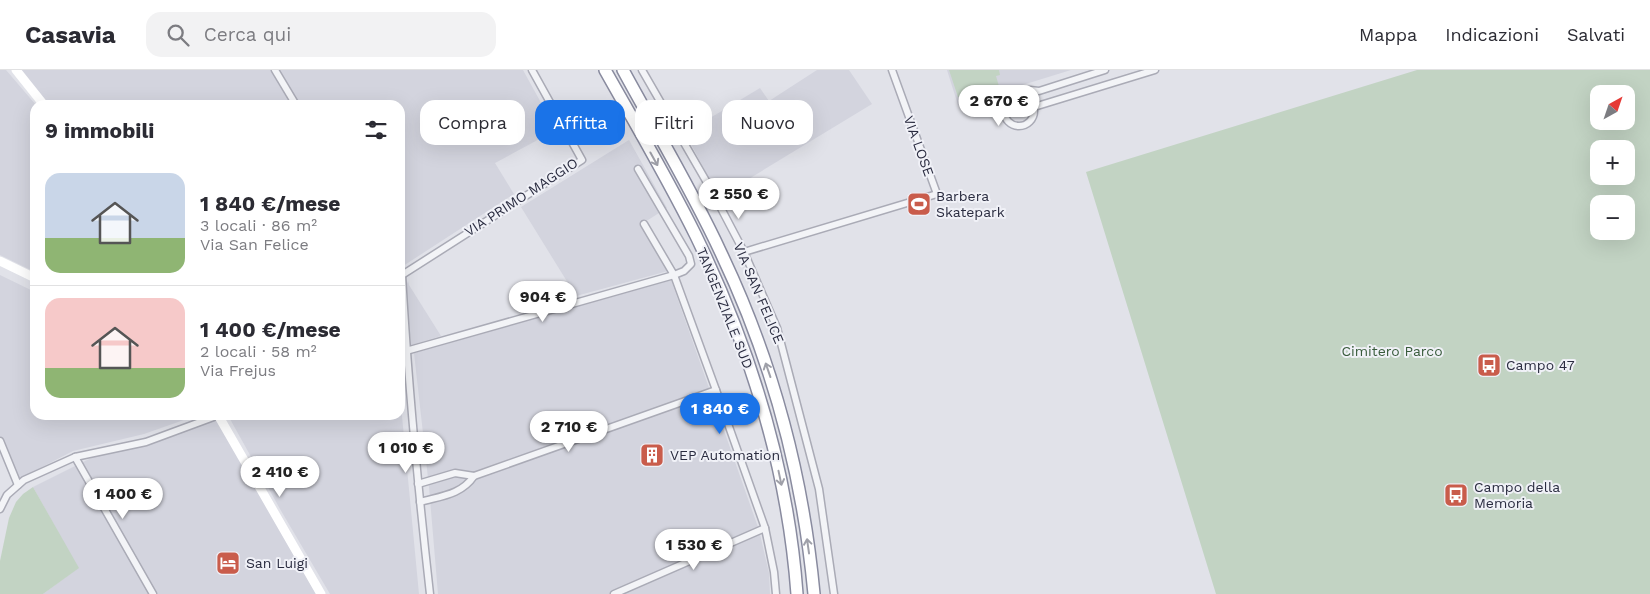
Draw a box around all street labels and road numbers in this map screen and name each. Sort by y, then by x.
street label: VIA LOSE [901,114,937,178]
street label: VIA PRIMO MAGGIO [461,154,581,240]
street label: VIA SAN FELICE [730,240,788,346]
street label: TANGENZIALE SUD [693,245,757,371]

